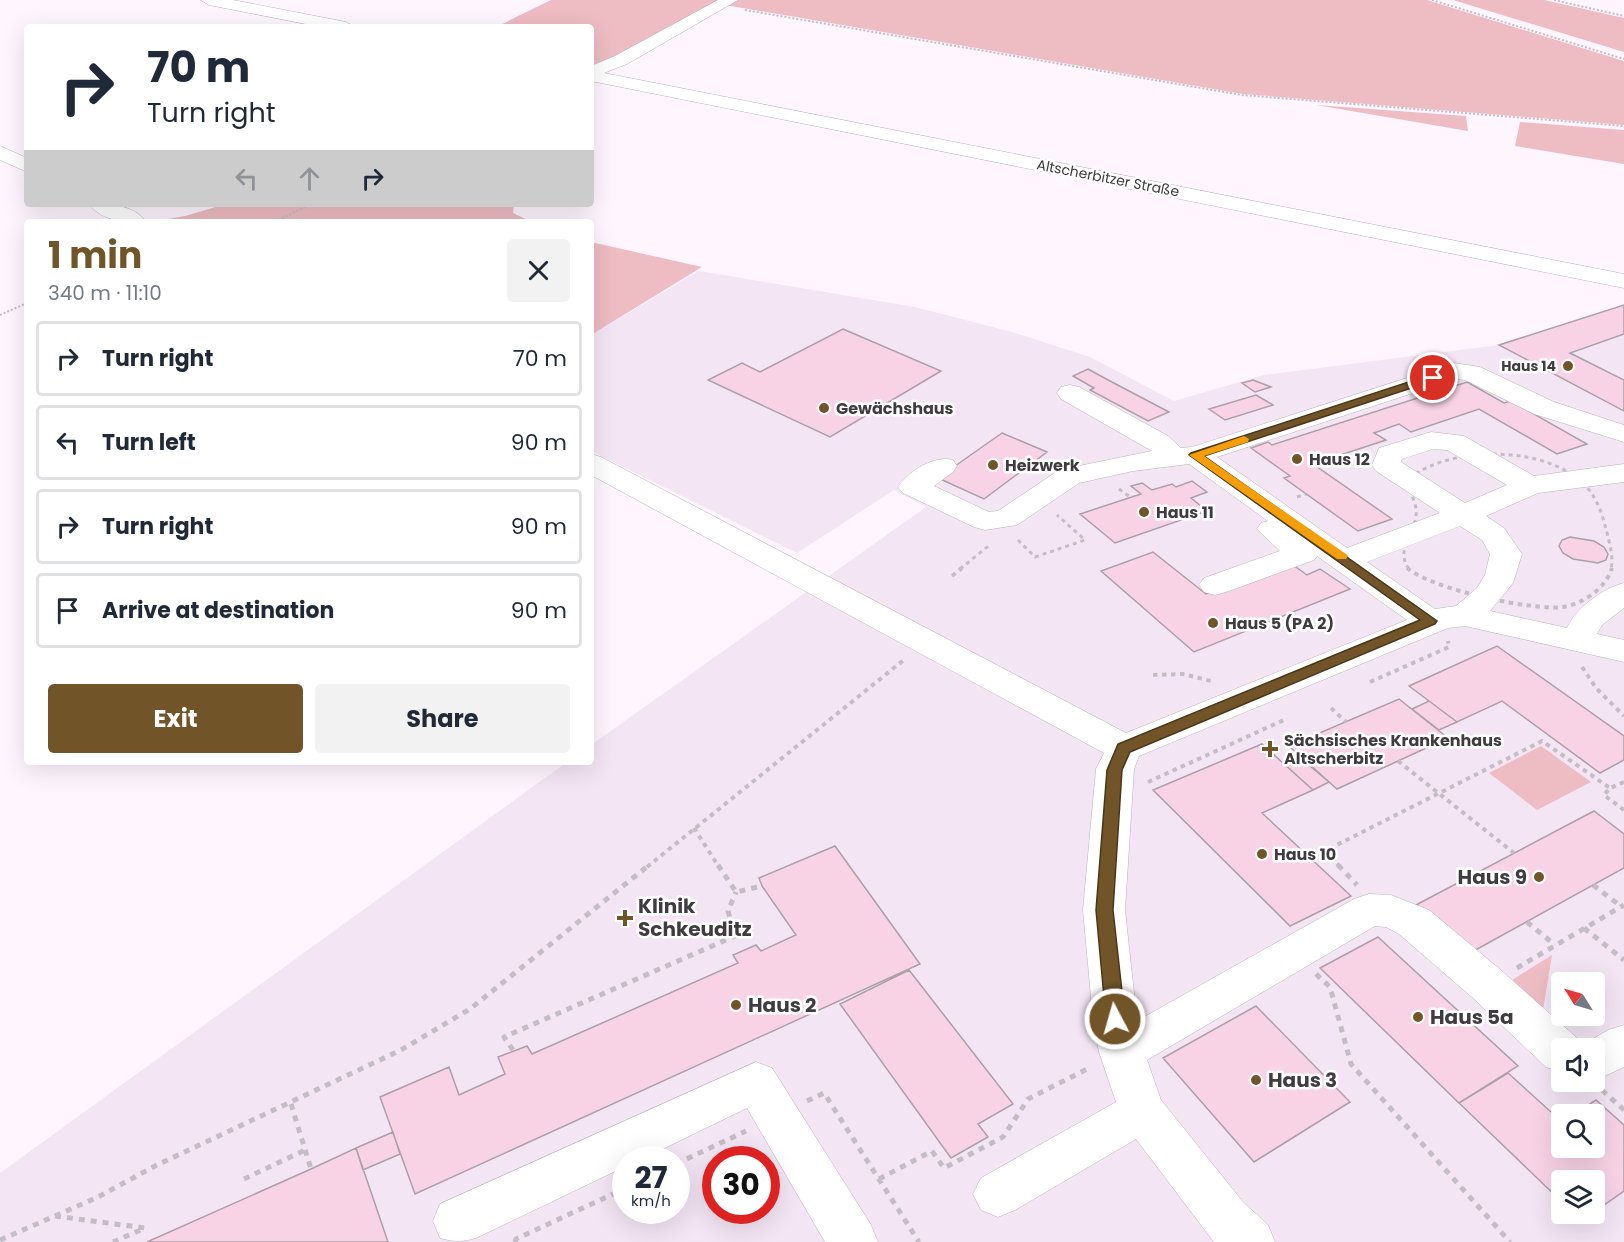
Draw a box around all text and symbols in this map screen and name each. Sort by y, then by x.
text: 70 m [147,38,250,97]
icon: right [48,48,126,126]
text: Turn right [147,94,276,131]
street label: Altscherbitzer Straße [1035,154,1181,202]
icon: left [230,162,263,195]
icon: ahead [293,162,326,195]
icon: right [356,162,389,195]
text: 1 min [48,230,142,281]
button: close [507,239,570,302]
text: 340 m · 11:10 [48,279,162,307]
icon: right [51,342,84,375]
text: Turn right [102,343,213,374]
text: 70 m [513,343,567,374]
pin [1407,352,1458,403]
place label: Haus 14 [1501,356,1556,376]
marker: Haus 14 [1561,359,1575,373]
icon: arrive [1416,361,1449,394]
place label: Gewächshaus [836,397,954,420]
marker: Gewächshaus [817,401,831,415]
icon: left [51,426,84,459]
text: Turn left [102,427,196,458]
text: 90 m [511,427,567,458]
place label: Haus 12 [1309,448,1370,471]
marker: Haus 12 [1290,452,1304,466]
place label: Heizwerk [1005,454,1080,477]
marker: Heizwerk [986,458,1000,472]
place label: Haus 11 [1156,501,1214,524]
marker: Haus 11 [1137,505,1151,519]
icon: right [51,510,84,543]
text: Turn right [102,511,213,542]
text: 90 m [511,511,567,542]
icon: arrive [51,594,84,627]
text: Arrive at destination [102,595,334,626]
text: 90 m [511,595,567,626]
place label: Haus 5 (PA 2) [1225,612,1334,635]
marker: Haus 5 (PA 2) [1206,616,1220,630]
button: Exit [48,684,303,753]
button: Share [315,684,570,753]
place label: Sächsisches Krankenhaus Altscherbitz [1284,729,1502,770]
marker: Sächsisches Krankenhaus Altscherbitz [1261,740,1279,758]
place label: Haus 10 [1274,843,1336,866]
marker: Haus 10 [1255,847,1269,861]
place label: Haus 9 [1458,863,1527,891]
marker: Haus 9 [1532,870,1546,884]
place label: Klinik Schkeuditz [638,892,752,943]
marker: Klinik Schkeuditz [616,909,634,927]
north arrow [1551,972,1605,1026]
map controls [1551,972,1605,1224]
position arrow [1083,987,1147,1051]
place label: Haus 2 [748,991,817,1019]
marker: Haus 2 [729,998,743,1012]
place label: Haus 5a [1430,1003,1514,1031]
marker: Haus 5a [1411,1010,1425,1024]
button: sound [1551,1038,1605,1092]
place label: Haus 3 [1268,1066,1337,1094]
marker: Haus 3 [1249,1073,1263,1087]
button: search [1551,1104,1605,1158]
speed limit sign: 30 [702,1146,780,1224]
text: 27 [634,1156,668,1199]
button: layers [1551,1170,1605,1224]
text: km/h [631,1190,671,1211]

